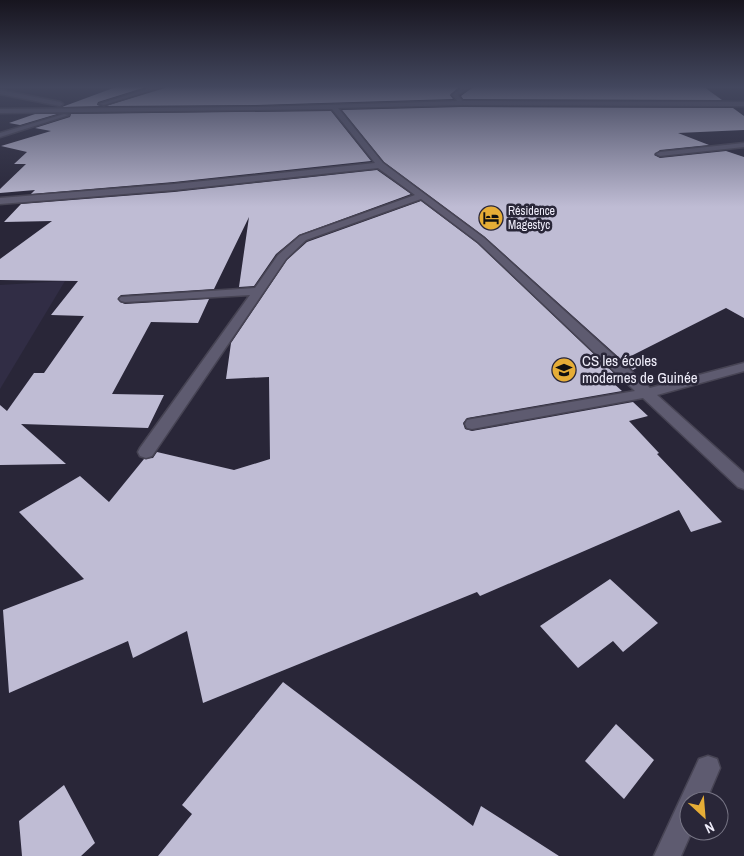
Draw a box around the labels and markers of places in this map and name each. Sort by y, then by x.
place label: Résidence Magestyc [508,203,555,233]
hotel icon: Résidence Magestyc [478,205,504,231]
place label: CS les écoles modernes de Guinée [582,350,698,388]
school or university icon: CS les écoles modernes de Guinée [551,357,577,383]

